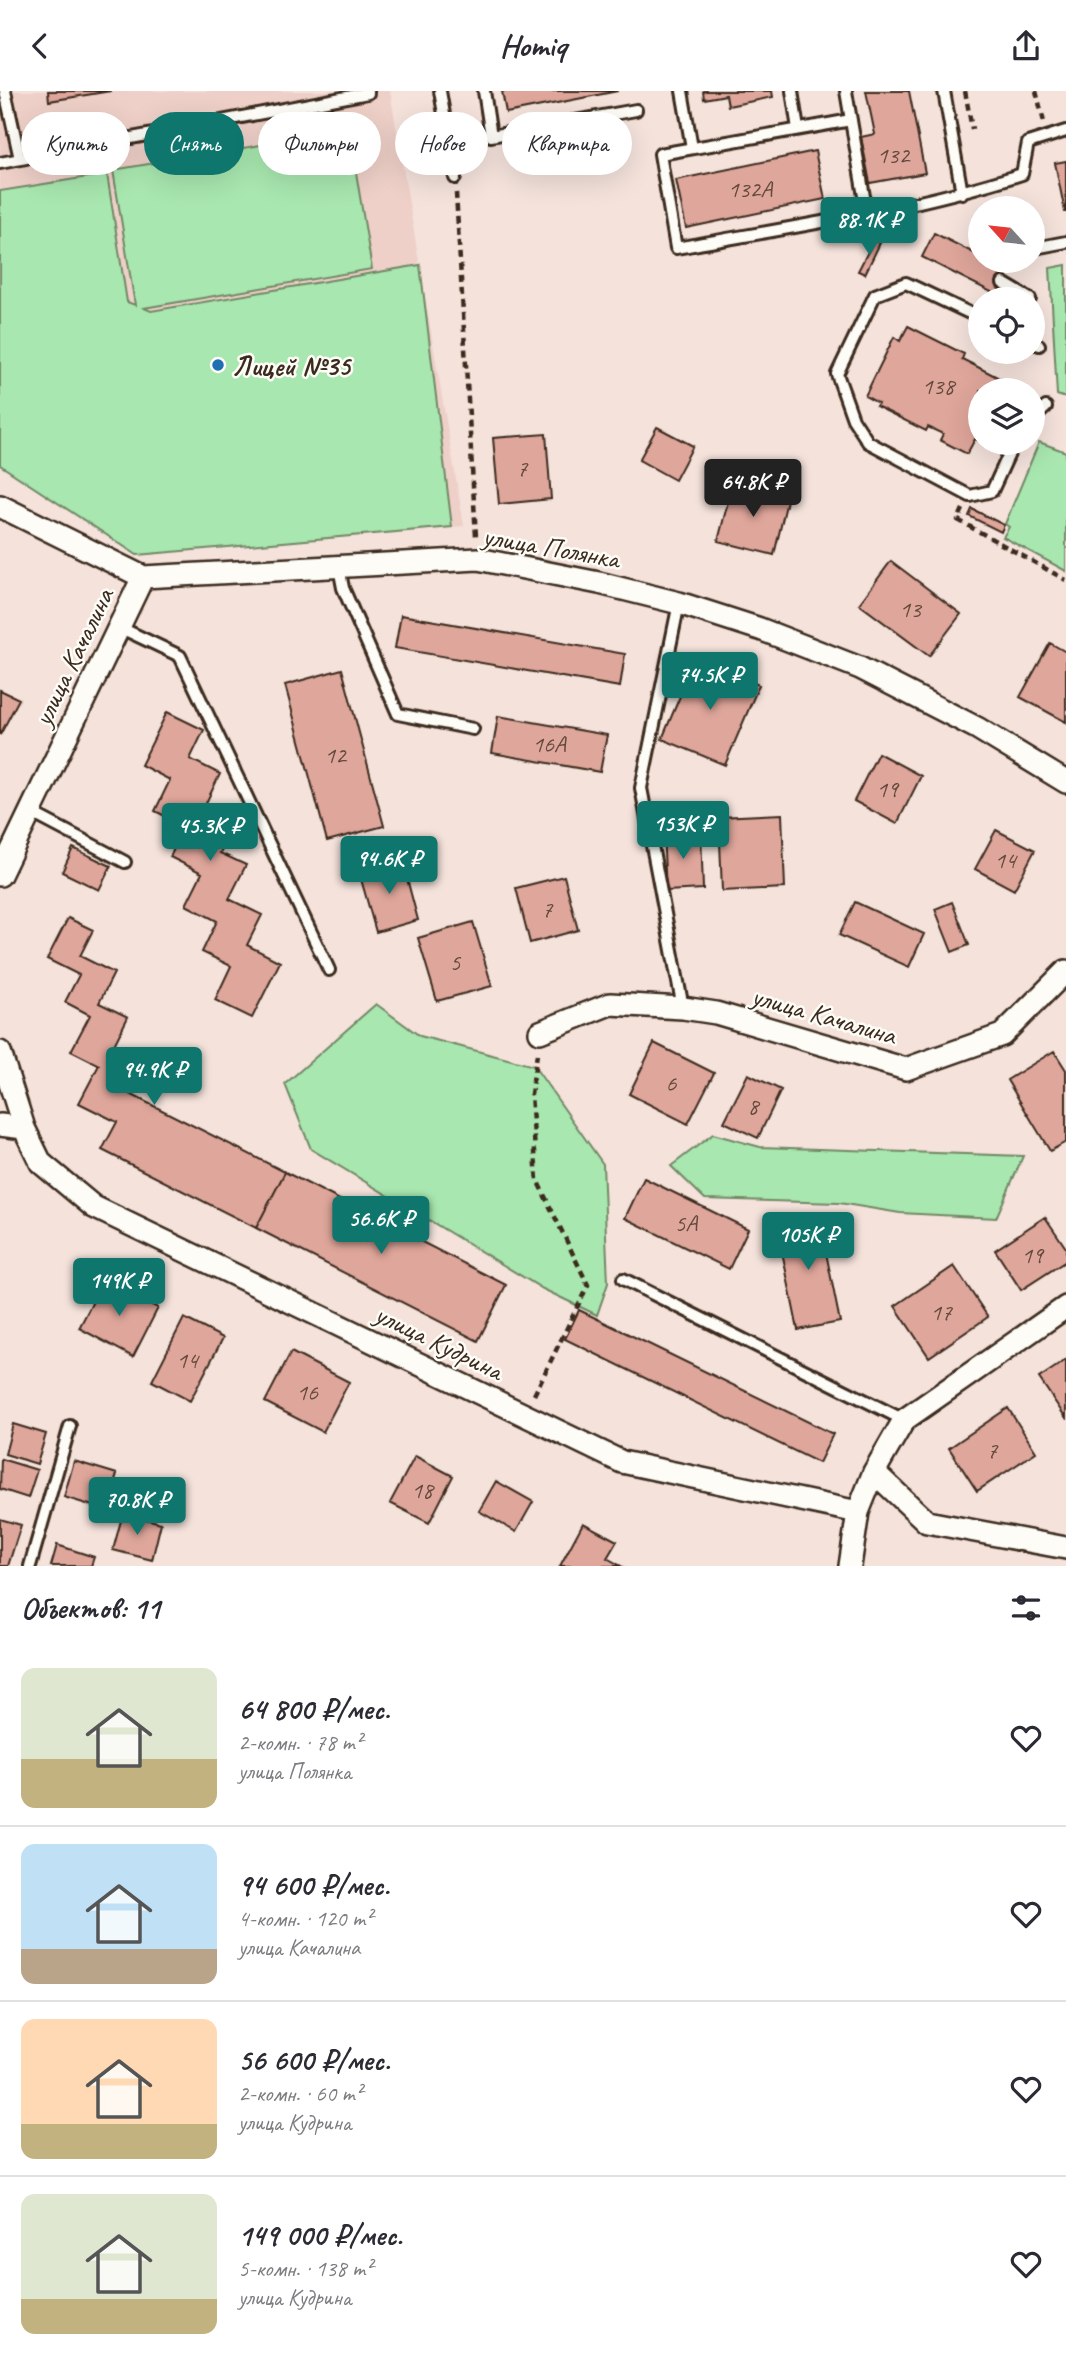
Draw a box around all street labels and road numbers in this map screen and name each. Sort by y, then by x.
street label: улица Полянка [478,517,624,577]
street label: улица Качалина [24,581,122,733]
street label: улица Качалина [746,977,902,1053]
street label: улица Кудрина [368,1295,511,1389]

